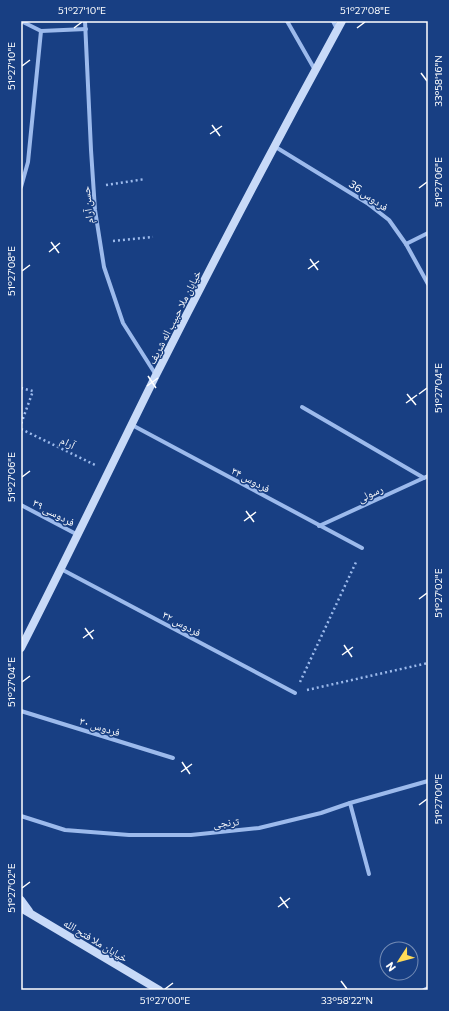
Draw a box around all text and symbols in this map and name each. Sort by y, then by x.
text: 51°27'10"E [58,4,106,16]
text: 51°27'08"E [340,4,390,16]
text: 51°27'10"E [5,42,17,90]
text: 33°58'16"N [432,55,444,107]
text: 51°27'06"E [432,157,444,207]
street label: فردوس 36 [346,177,391,214]
street label: حسن آرام [79,185,96,224]
text: 51°27'08"E [5,246,17,296]
street label: خیابان ملا حبیب اله شریف [145,268,204,367]
text: 51°27'04"E [432,363,444,413]
street label: آرام [58,433,78,452]
text: 51°27'06"E [5,452,17,502]
street label: فردوس ۳۴ [229,463,273,496]
street label: رسولی [355,482,385,505]
street label: فردوسی ۳۹ [30,496,77,529]
text: 51°27'02"E [432,568,444,618]
street label: فردوس ۳۲ [160,607,204,640]
text: 51°27'04"E [5,657,17,707]
street label: فردوس ۳۰ [78,714,122,739]
text: 51°27'00"E [432,774,444,824]
street label: ترنجی [212,814,241,831]
text: 51°27'02"E [5,863,17,913]
street label: خیابان ملا فتح الله [61,916,130,965]
north arrow [379,941,419,981]
text: N [383,960,398,974]
text: 51°27'00"E [140,994,190,1006]
text: 33°58'22"N [321,994,373,1006]

